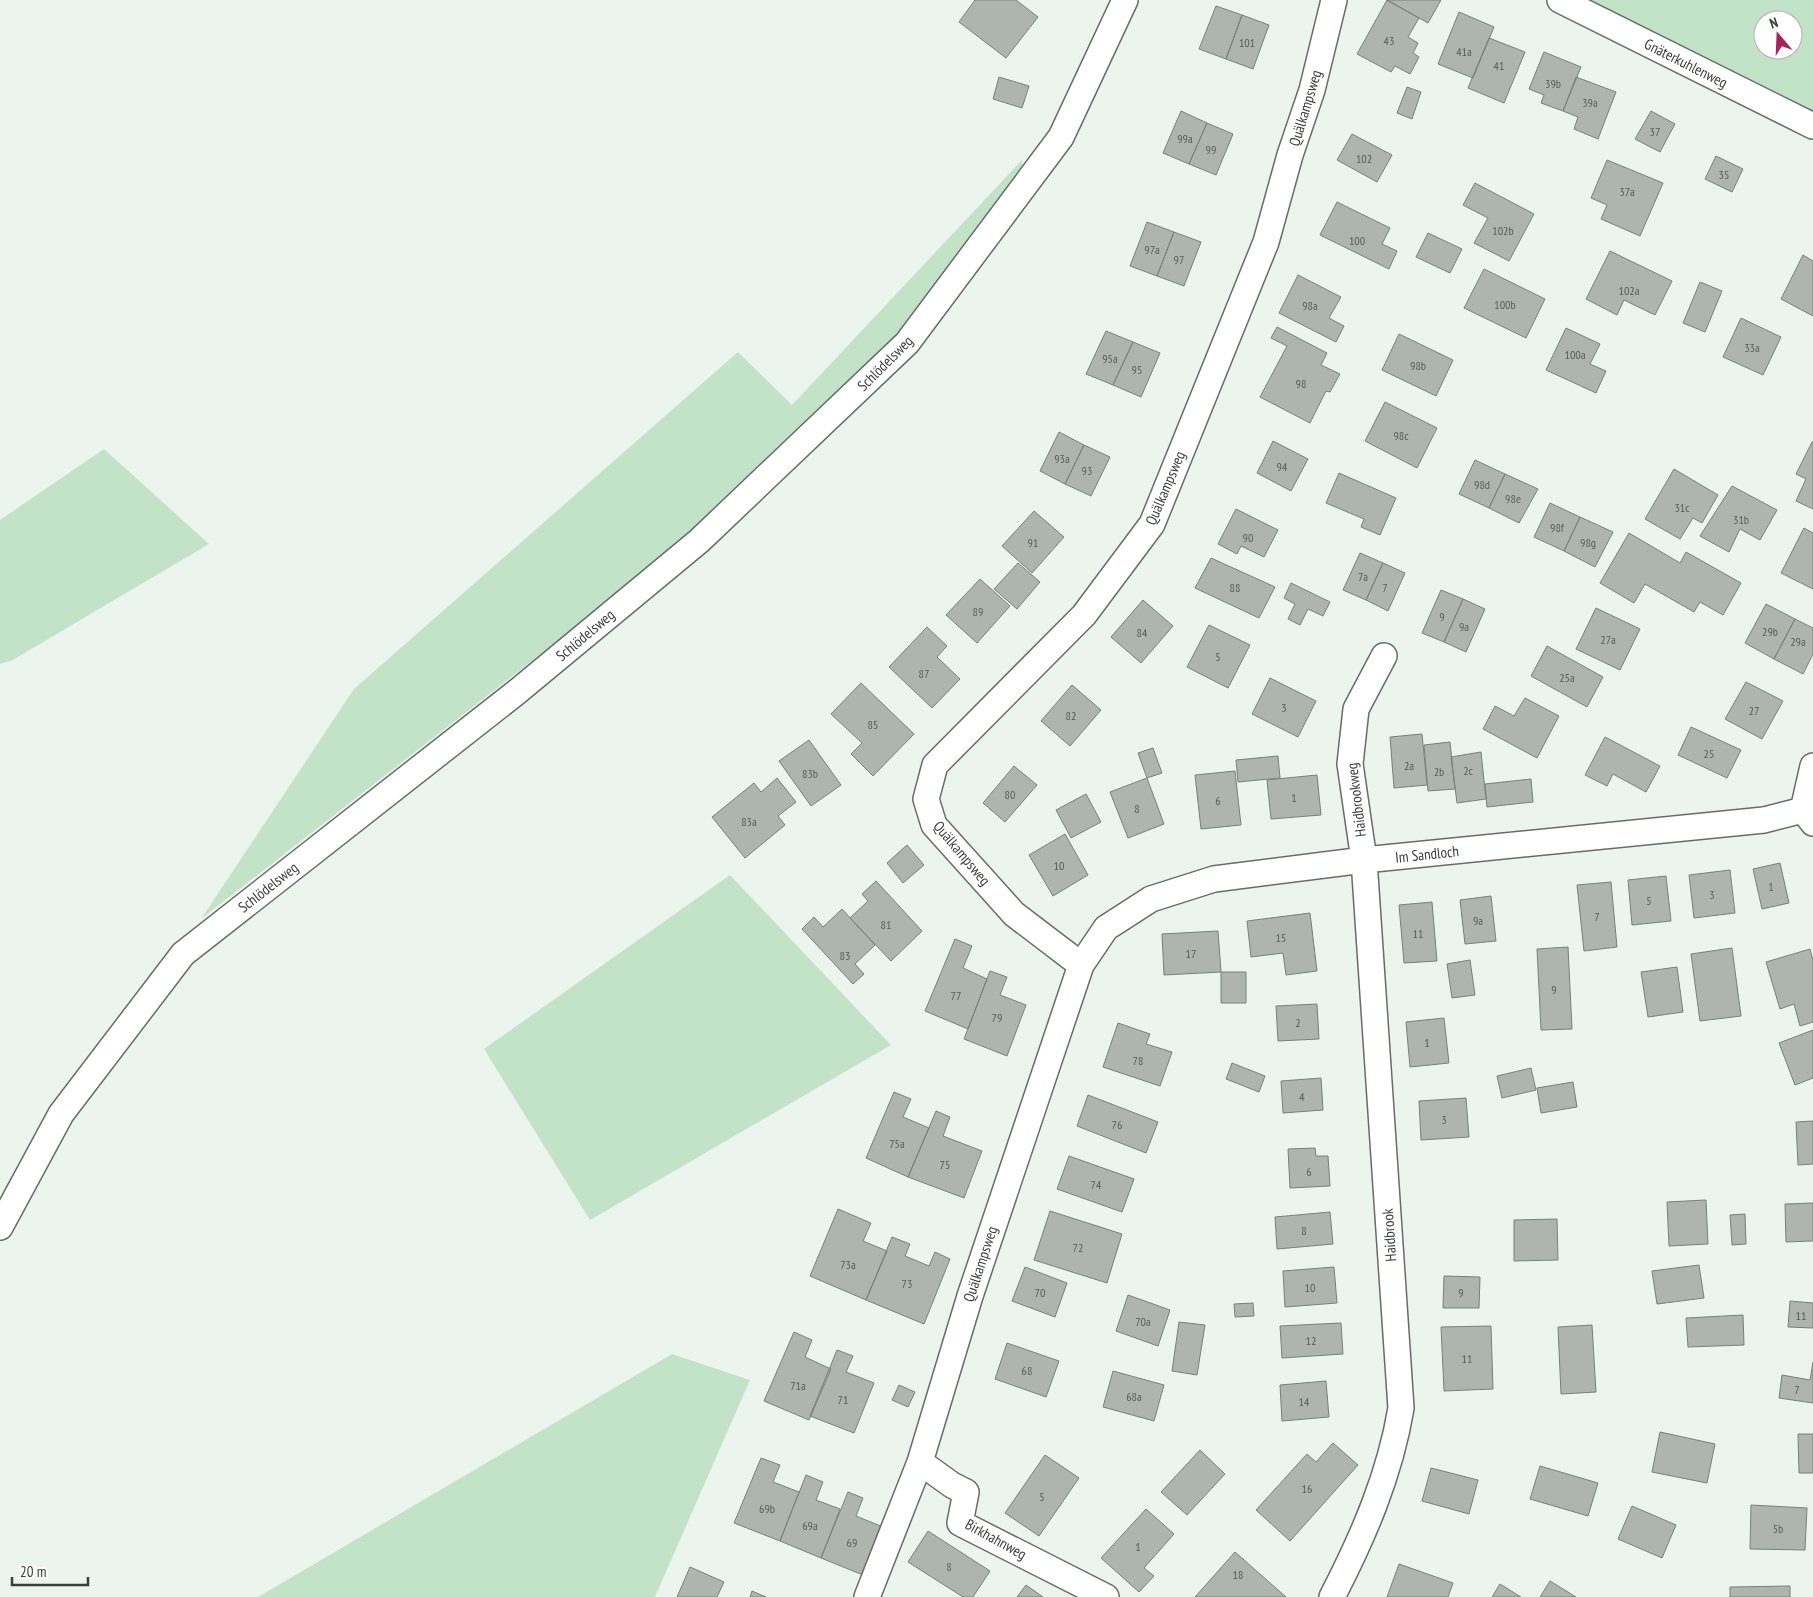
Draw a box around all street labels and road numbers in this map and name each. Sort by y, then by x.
street label: Gnäterkuhlenweg [1641,34,1731,92]
street label: Quälkampsweg [1284,68,1326,148]
street label: Schlödelsweg [853,331,917,395]
street label: Quälkampsweg [1141,448,1189,528]
street label: Schlödelsweg [552,605,618,665]
street label: Haidbrookweg [1342,762,1370,838]
street label: Quälkampsweg [929,817,995,889]
street label: Im Sandloch [1394,841,1460,867]
street label: Schlödelsweg [234,858,302,916]
street label: Haidbrook [1378,1208,1400,1262]
street label: Quälkampsweg [959,1224,1001,1304]
street label: Birkhahnweg [962,1514,1030,1564]

